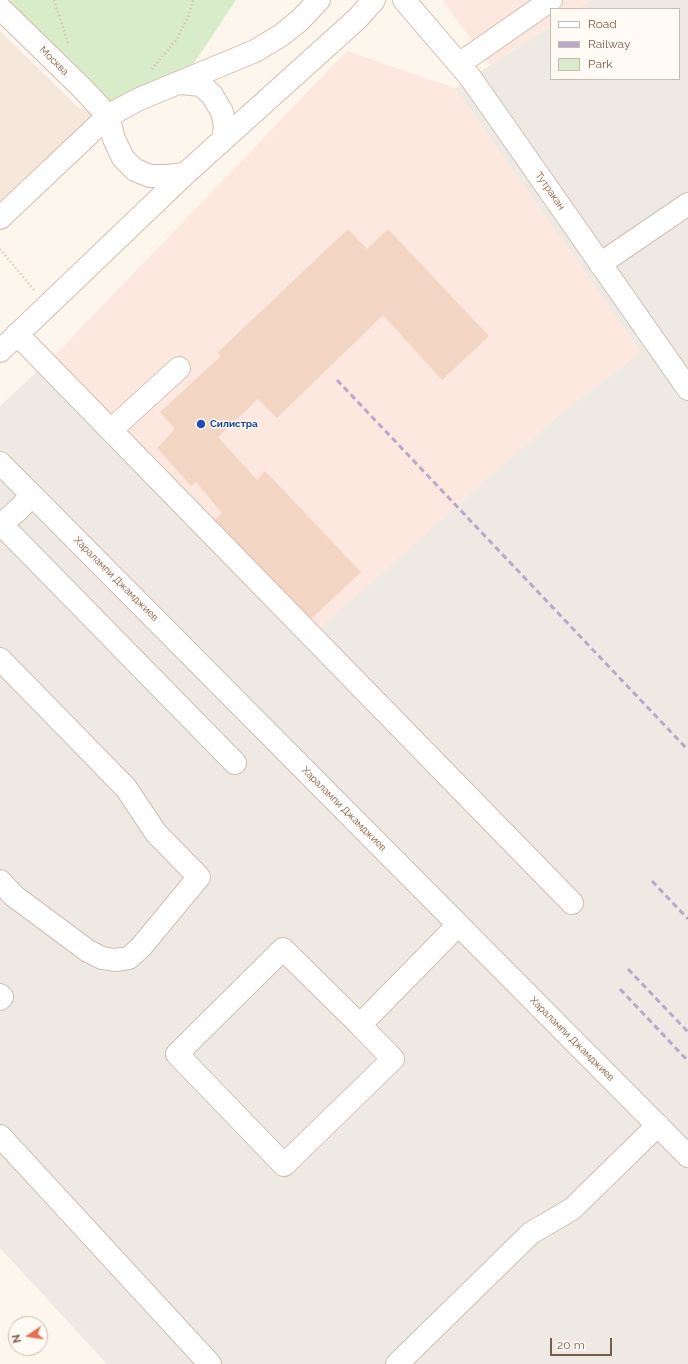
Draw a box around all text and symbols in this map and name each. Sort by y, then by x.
legend [550,8,680,80]
text: Road [588,17,617,31]
text: Railway [588,37,630,51]
street label: Москва [37,44,71,78]
text: Park [588,57,613,71]
street label: Тутракан [533,170,567,212]
marker: Силистра [195,418,207,430]
place label: Силистра [210,418,258,430]
street label: Харалампи Джамджиев [71,534,161,624]
street label: Харалампи Джамджиев [299,764,389,854]
street label: Харалампи Джамджиев [527,994,617,1084]
north arrow [8,1316,48,1356]
scale bar [552,1330,614,1356]
text: N [10,1333,24,1344]
text: 20 m [557,1338,585,1352]

